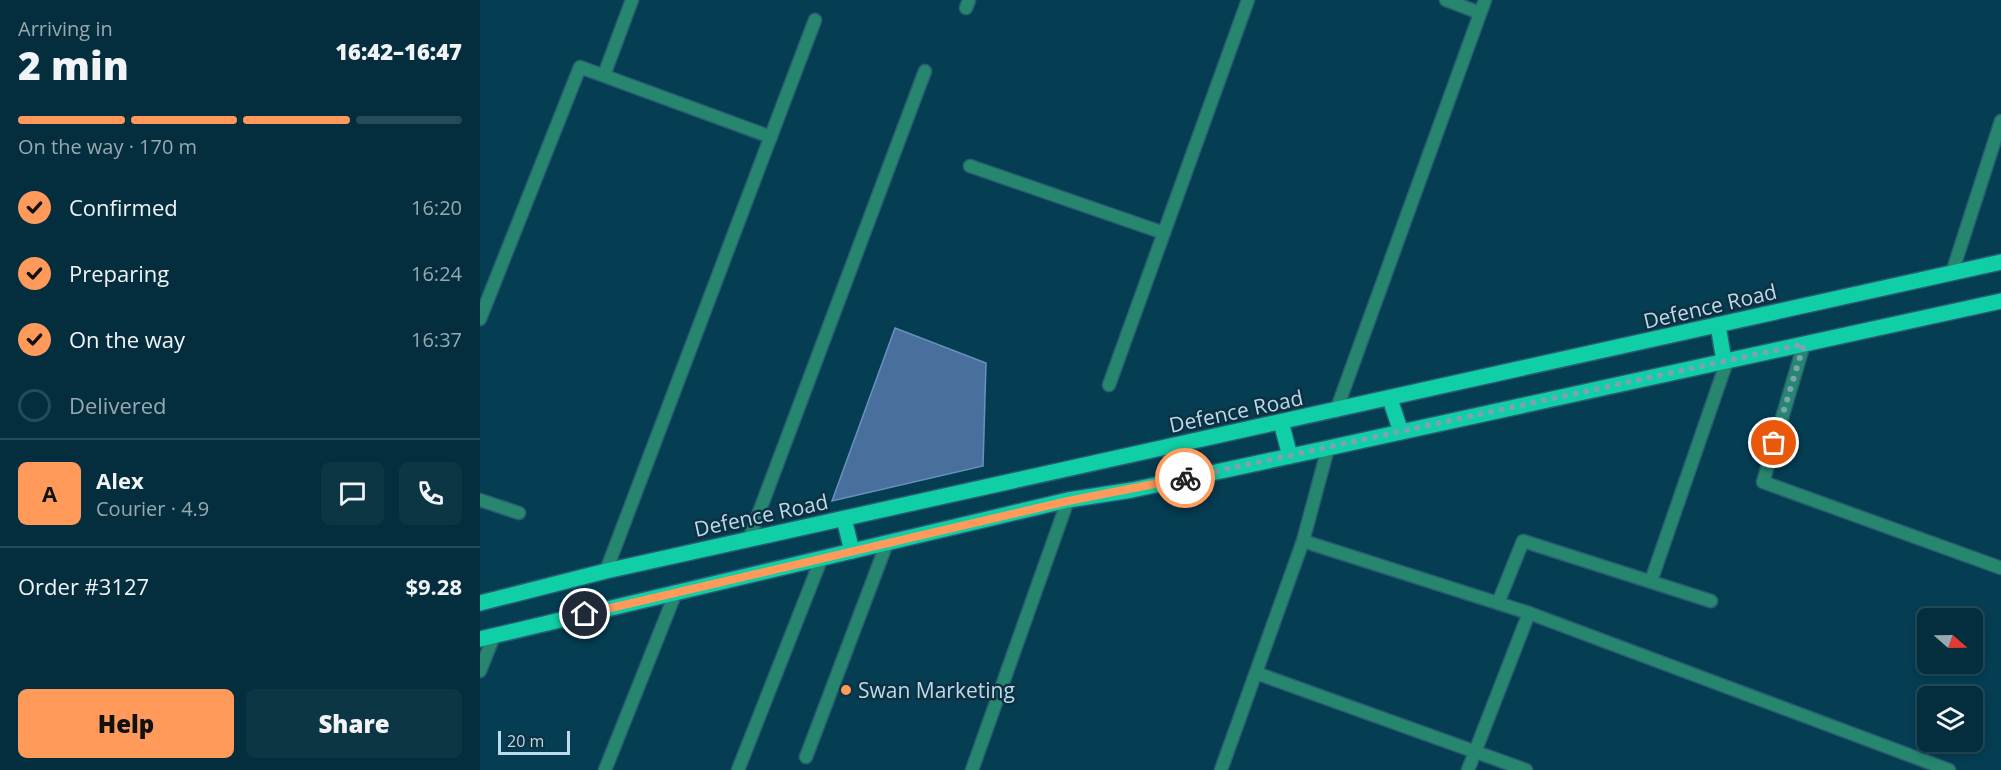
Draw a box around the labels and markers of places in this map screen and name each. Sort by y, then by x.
pin [1748,417,1799,468]
pin [559,588,610,639]
place label: Swan Marketing [858,676,1015,704]
marker: Swan Marketing [839,683,853,697]

